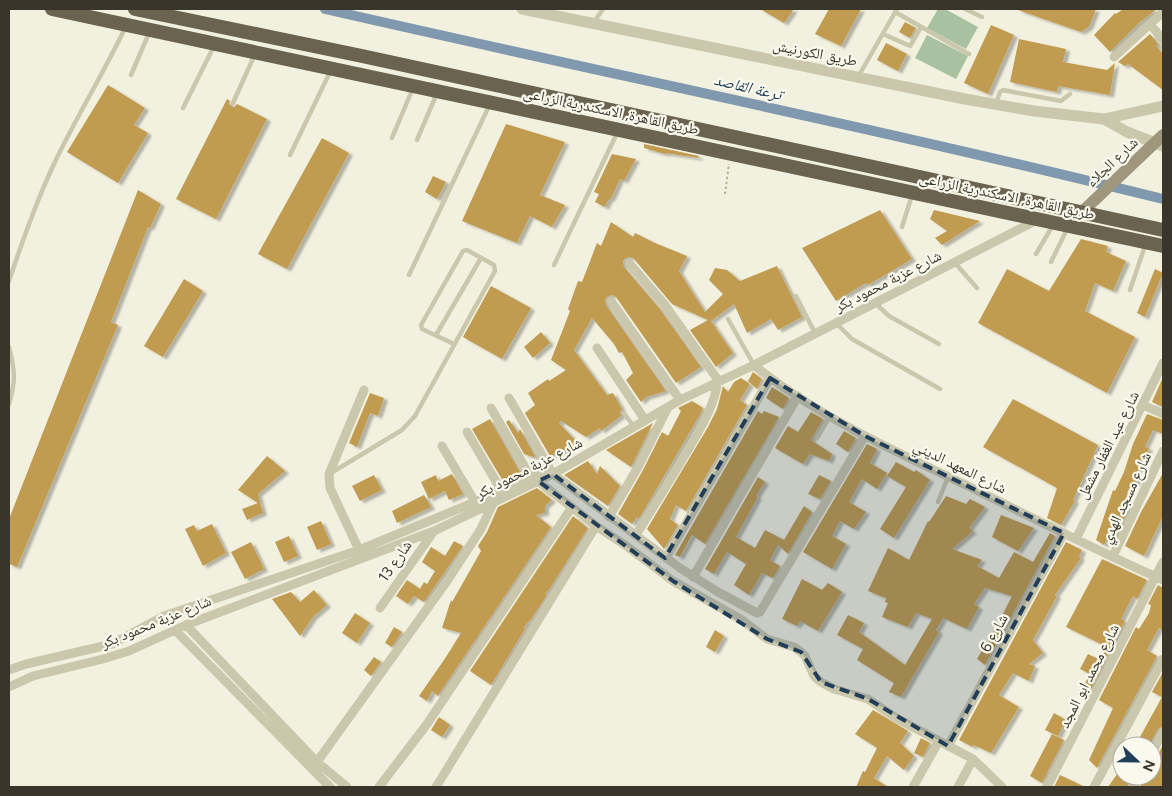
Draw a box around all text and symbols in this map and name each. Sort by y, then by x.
street label: طريق الكورنيش [771,36,859,71]
water label: ترعة القاصد [712,70,787,105]
street label: طريق القاهرة, الاسكندرية الزراعى [521,84,700,139]
street label: شارع الجلاء [1082,133,1143,191]
street label: طريق القاهرة, الاسكندرية الزراعى [917,169,1096,224]
street label: شارع عزبة محمود بكر [831,246,945,317]
street label: شارع عبد الغفار مشعل [1073,388,1144,503]
street label: شارع عزبة محمود بكر [472,433,586,504]
street label: شارع المعهد الديني [909,437,1010,500]
street label: شارع مسجد الهدي [1097,449,1158,548]
street label: شارع 13 [374,537,417,586]
street label: شارع عزبة محمود بكر [97,592,214,654]
street label: شارع 6 [976,611,1013,656]
street label: شارع محمد ابو المجد [1055,621,1124,732]
north arrow [1112,736,1162,786]
text: N [1139,757,1158,774]

